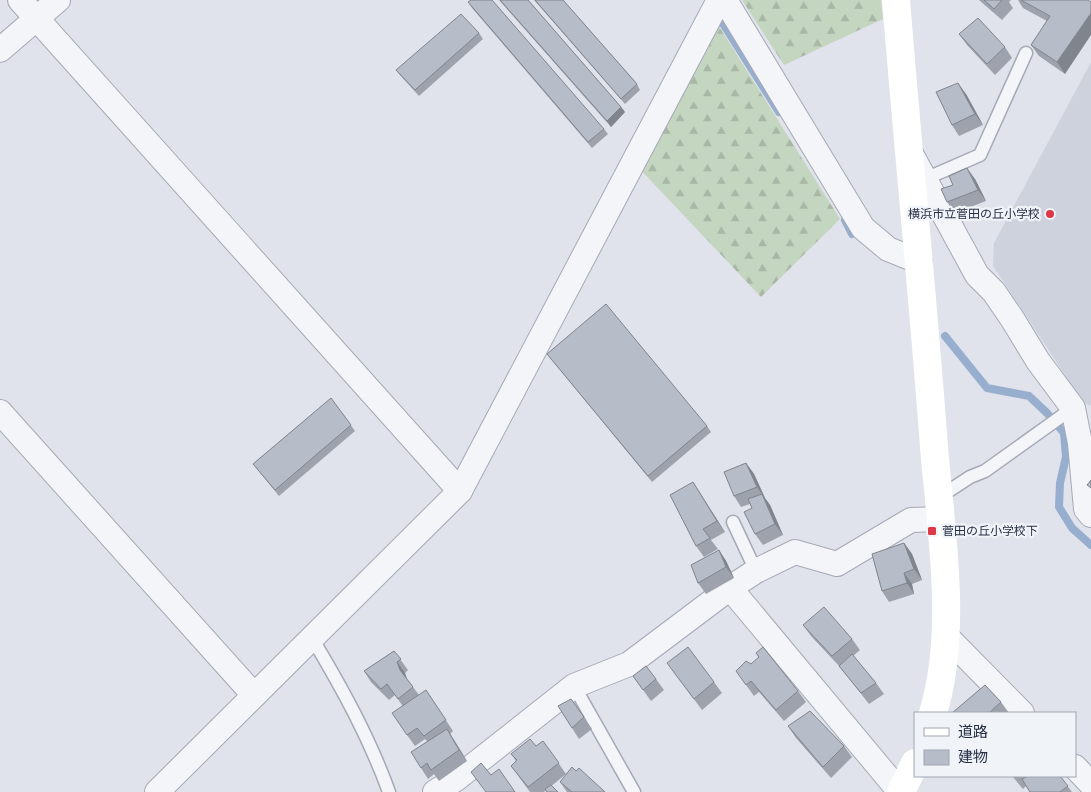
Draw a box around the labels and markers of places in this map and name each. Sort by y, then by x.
place label: 横浜市立菅田の丘小学校 [908,207,1040,221]
marker: 横浜市立菅田の丘小学校 [1044,208,1056,220]
place label: 菅田の丘小学校下 [942,524,1038,538]
marker: 菅田の丘小学校下 [926,525,938,537]

